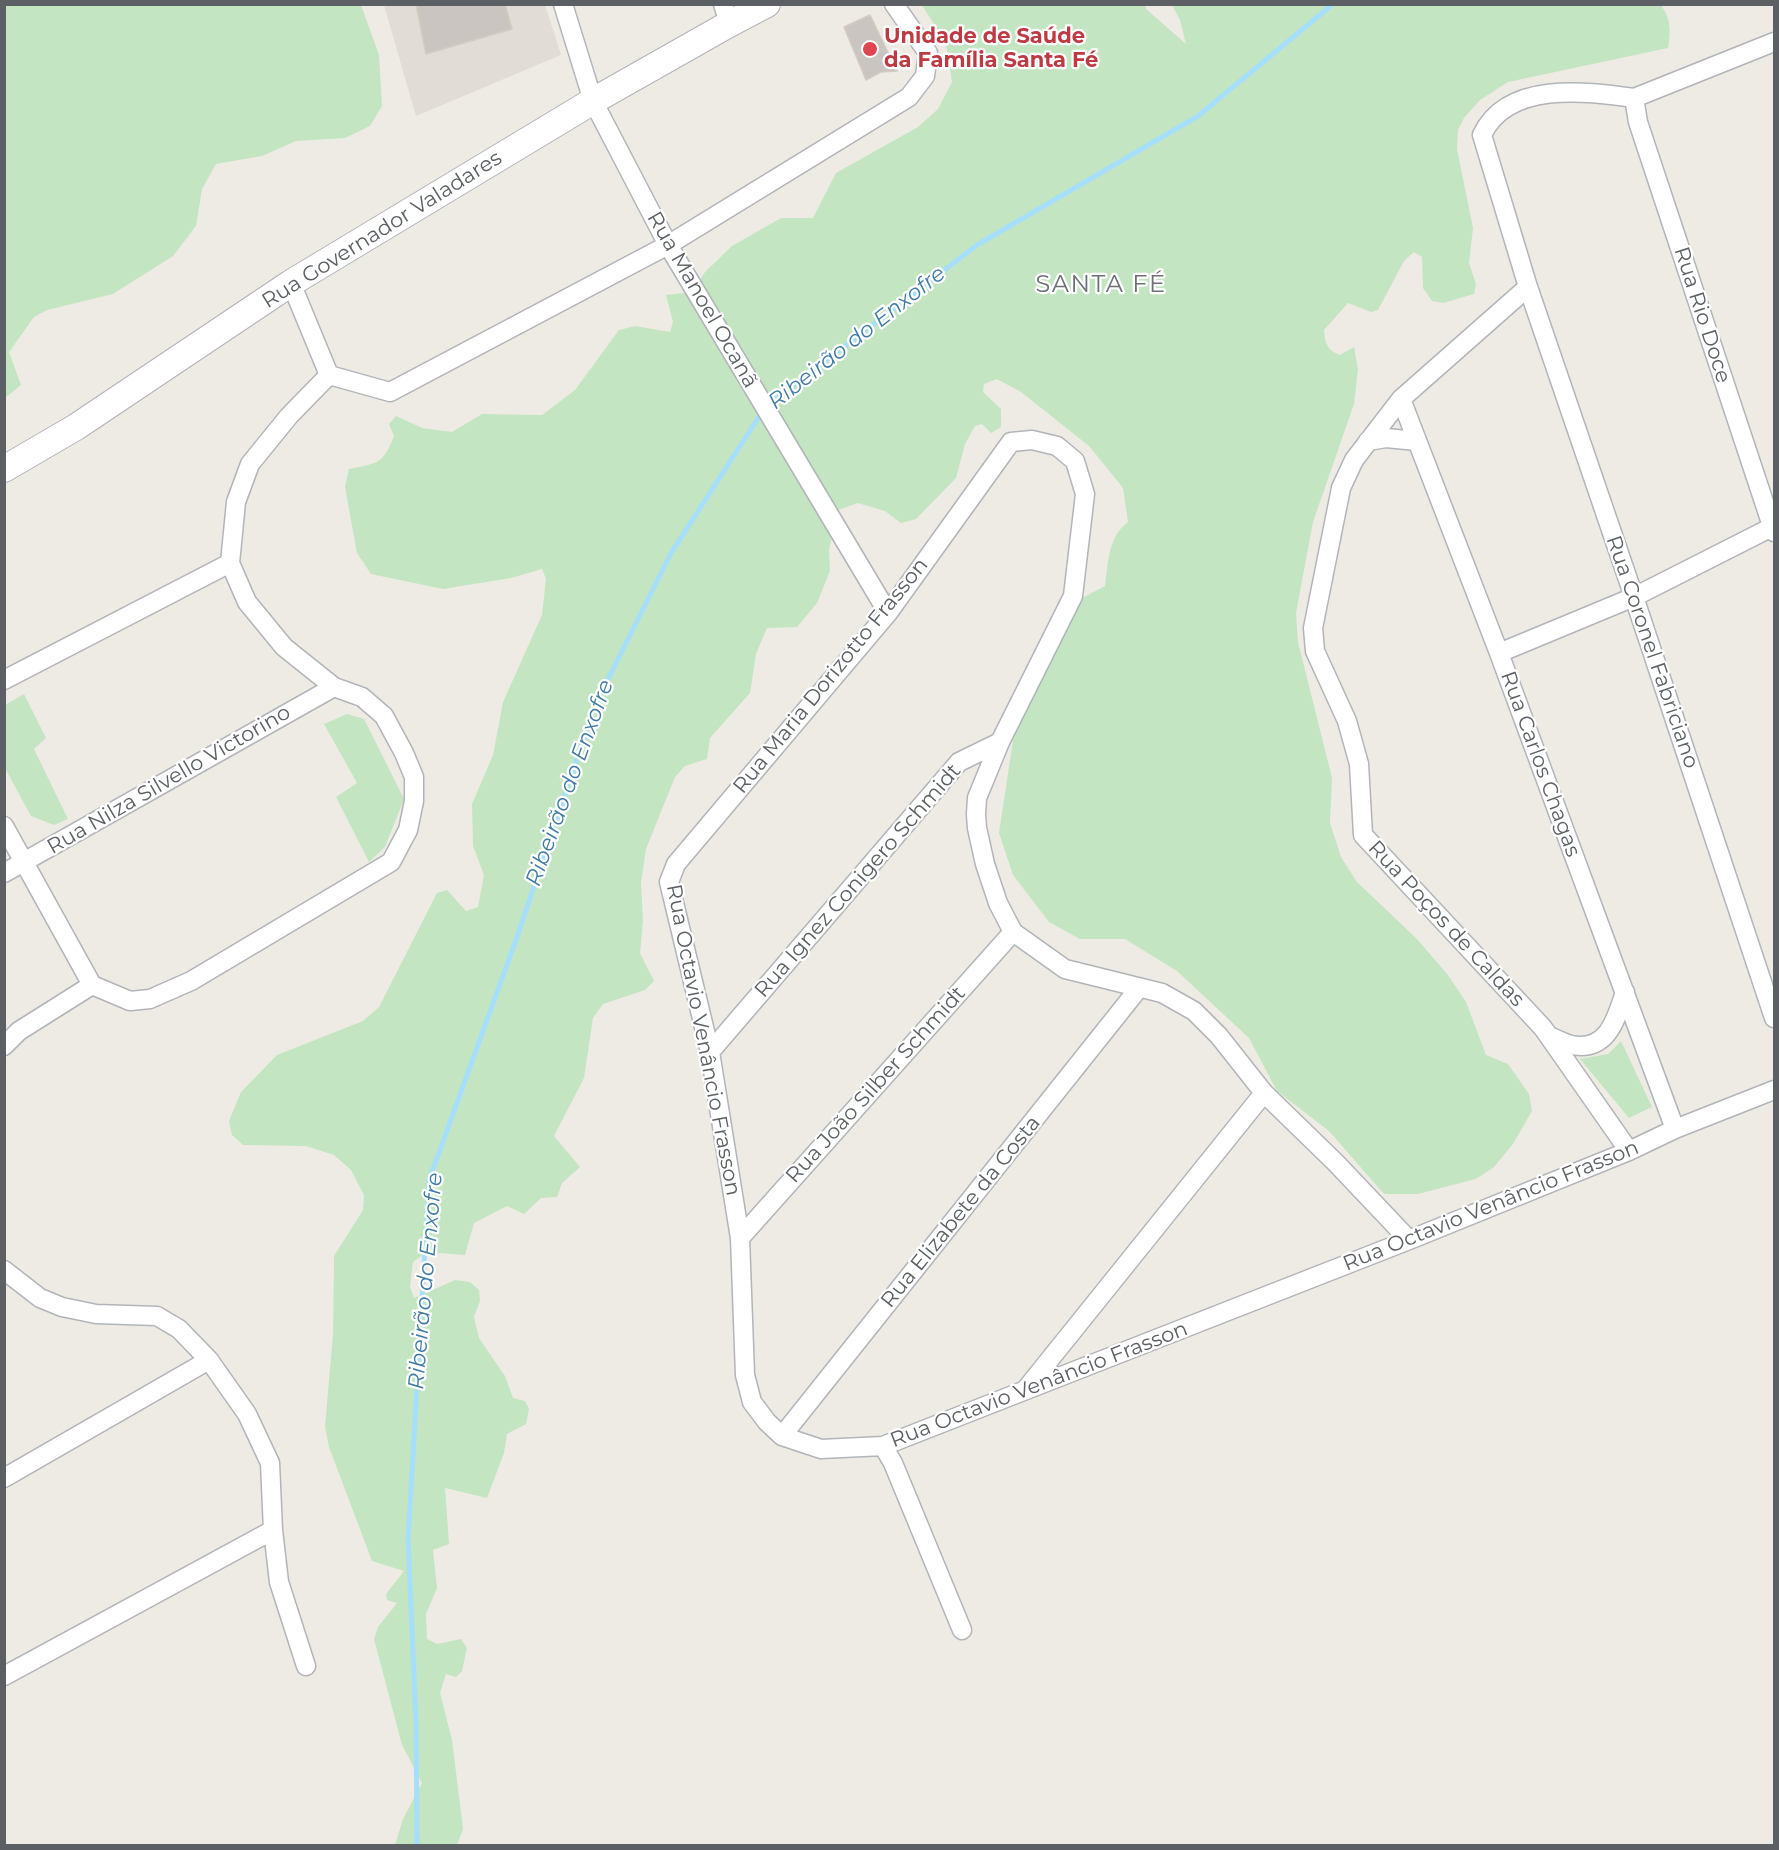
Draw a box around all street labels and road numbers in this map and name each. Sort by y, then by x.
street label: Rua Governador Valadares [258,146,506,314]
street label: Rua Manoel Ocanã [641,207,763,393]
street label: Rua Rio Doce [1668,244,1736,386]
street label: Rua Coronel Fabriciano [1600,532,1704,772]
street label: Rua Maria Dorizotto Frasson [728,553,934,799]
street label: Rua Carlos Chagas [1495,668,1585,860]
street label: Rua Nilza Silvello Victorino [43,700,295,860]
street label: Rua Ignez Conigero Schmidt [750,759,966,1003]
street label: Rua Poços de Caldas [1363,836,1529,1012]
street label: Rua Octavio Venâncio Frasson [660,882,746,1198]
street label: Rua João Silber Schmidt [781,981,971,1189]
street label: Rua Elizabete da Costa [876,1111,1046,1313]
street label: Rua Octavio Venâncio Frasson [1340,1135,1642,1277]
street label: Rua Octavio Venâncio Frasson [887,1317,1191,1453]

